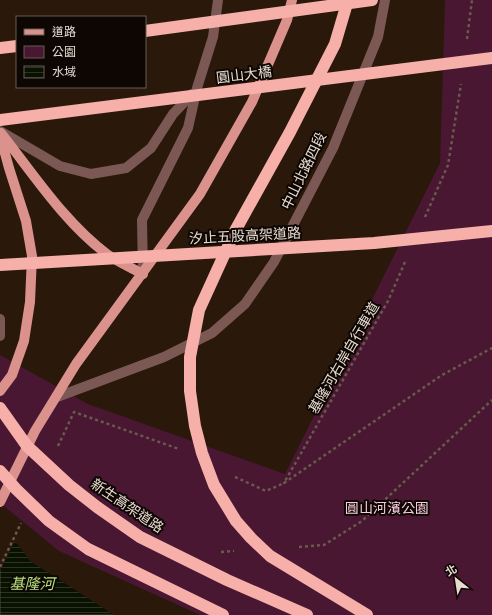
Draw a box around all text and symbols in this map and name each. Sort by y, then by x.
legend [16,16,146,88]
text: 道路 [52,25,76,40]
text: 公園 [52,45,76,60]
street label: 圓山大橋 [215,63,273,87]
text: 水域 [52,65,76,80]
street label: 中山北路四段 [278,130,330,212]
street label: 汐止五股高架道路 [189,225,301,247]
street label: 基隆河右岸自行車道 [305,299,383,417]
street label: 新生高架道路 [87,475,167,537]
park label: 圓山河濱公園 [345,500,429,517]
north arrow [436,559,476,599]
text: 北 [443,562,459,579]
water label: 基隆河 [9,575,57,593]

